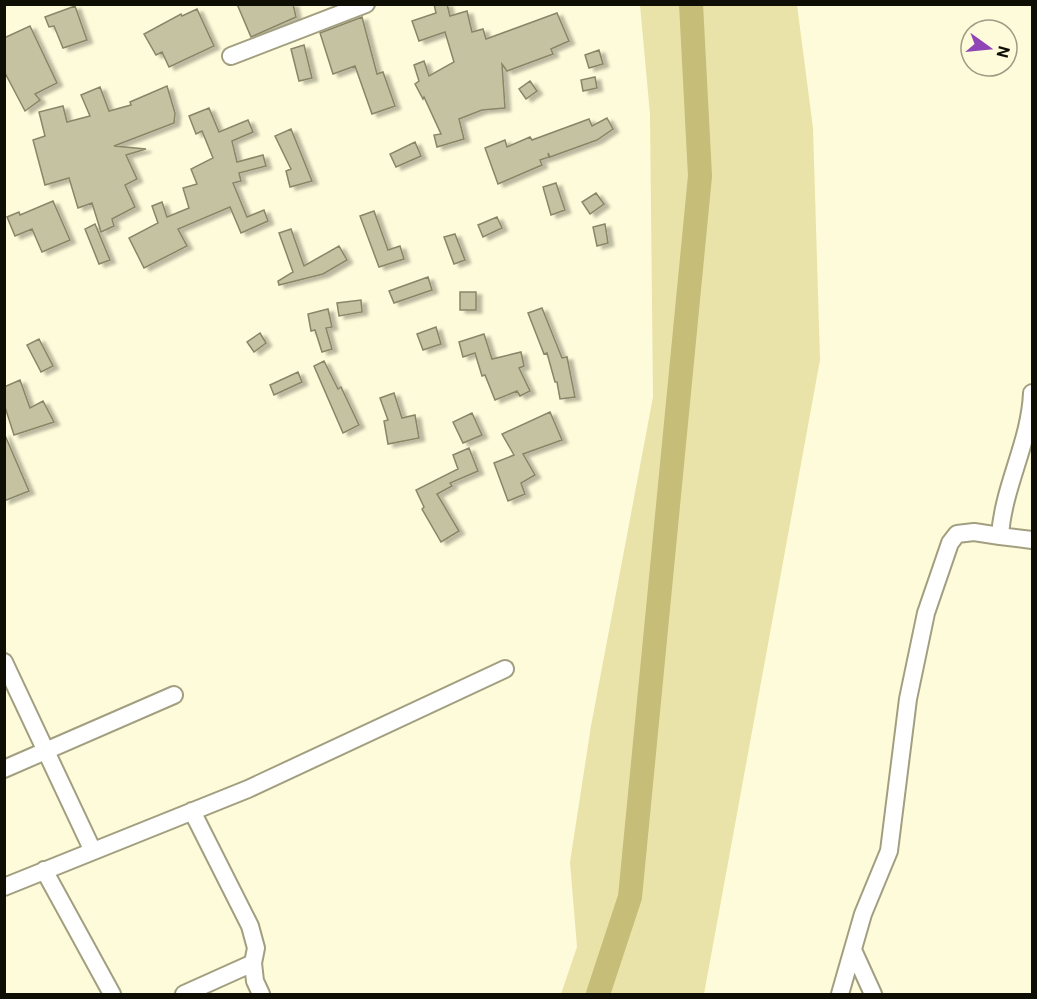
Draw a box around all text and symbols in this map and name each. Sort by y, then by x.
north arrow [959,18,1019,78]
text: N [992,44,1014,60]

